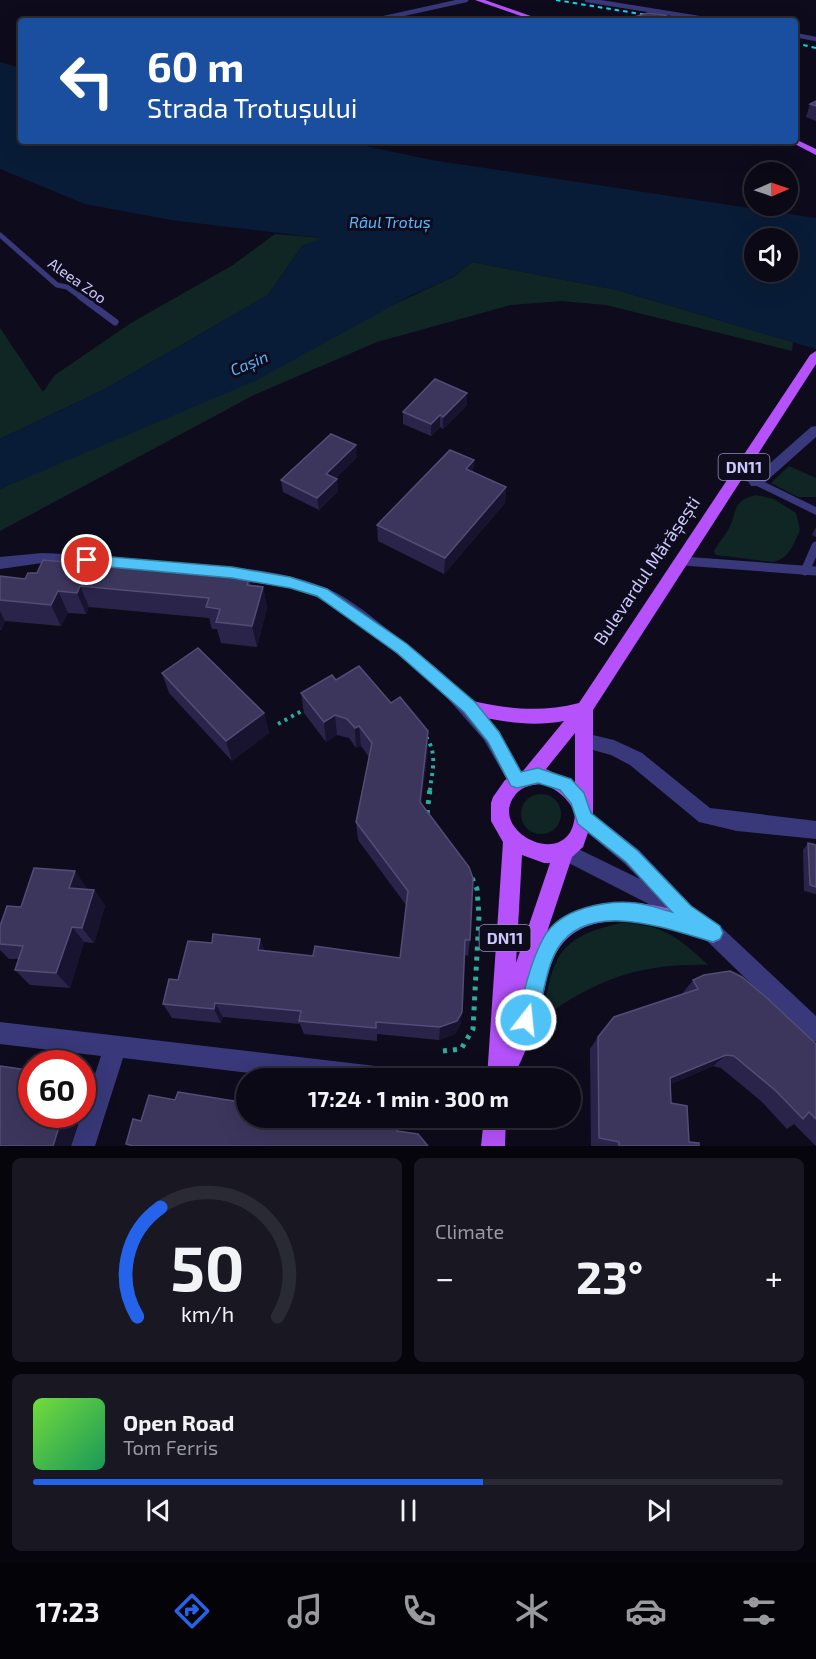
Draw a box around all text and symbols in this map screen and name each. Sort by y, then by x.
text: 60 m [147,40,244,90]
icon: left [48,42,126,120]
text: Strada Trotușului [147,91,357,123]
north arrow [744,162,798,216]
map controls [744,162,798,282]
water label: Râul Trotuș [349,212,431,233]
button: sound [744,228,798,282]
street label: Aleea Zoo [45,254,110,307]
water label: Cașin [227,346,271,381]
road number: DN11 [718,454,770,480]
street label: Bulevardul Mărășești [588,492,705,649]
pin [61,534,112,585]
icon: arrive [70,543,103,576]
road number: DN11 [480,925,530,951]
position arrow [494,988,558,1052]
speed limit sign: 60 [18,1050,96,1128]
text: 17:24 · 1 min · 300 m [308,1085,509,1111]
text: Climate [435,1219,504,1243]
text: 50 [170,1229,244,1304]
text: 23° [576,1249,643,1303]
text: − [435,1257,454,1297]
text: + [765,1257,783,1297]
text: km/h [180,1301,234,1326]
text: Open Road [123,1409,235,1435]
text: Tom Ferris [123,1435,218,1459]
icon: previous [142,1494,175,1527]
icon: pause [392,1494,425,1527]
icon: next [642,1494,675,1527]
icon: directions [171,1590,213,1632]
icon: music [284,1590,326,1632]
icon: phone [398,1590,440,1632]
icon: climate [511,1590,553,1632]
icon: car [625,1590,667,1632]
icon: filters [738,1590,780,1632]
text: 17:23 [36,1595,100,1627]

